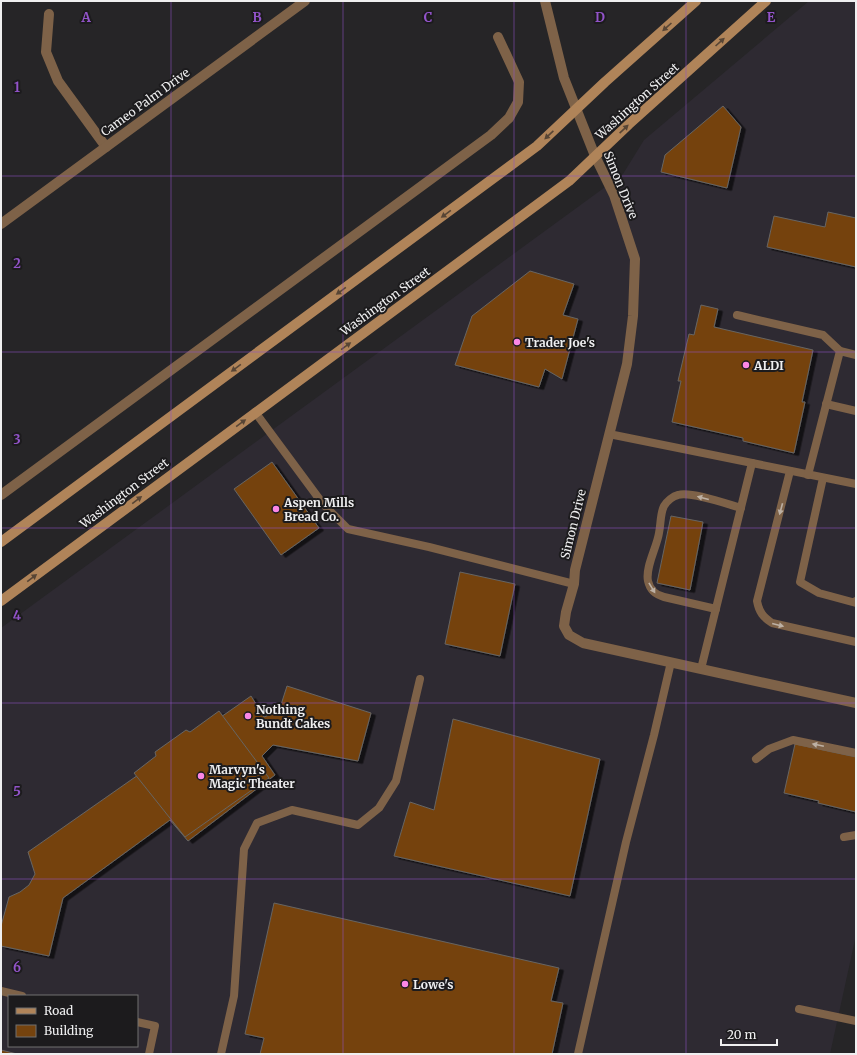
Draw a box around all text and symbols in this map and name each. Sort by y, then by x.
text: A [80,9,91,26]
text: B [252,9,262,26]
text: C [424,9,433,26]
text: D [595,9,605,26]
text: E [767,9,776,26]
one-way arrow [662,22,672,32]
one-way arrow [715,38,726,47]
street label: Washington Street [591,59,682,143]
street label: Cameo Palm Drive [98,65,192,139]
text: 1 [14,79,20,96]
one-way arrow [619,124,629,134]
one-way arrow [544,130,554,140]
street label: Simon Drive [601,149,641,221]
one-way arrow [440,210,451,218]
text: 2 [13,255,21,272]
street label: Washington Street [336,263,433,339]
one-way arrow [335,287,346,295]
place label: Trader Joe's [525,335,595,350]
marker: Trader Joe's [512,337,522,347]
one-way arrow [341,342,351,350]
place label: ALDI [753,358,784,373]
marker: ALDI [741,360,751,370]
one-way arrow [231,364,241,372]
one-way arrow [236,419,246,427]
text: 3 [13,431,21,448]
street label: Washington Street [76,455,172,532]
street label: Simon Drive [557,487,589,561]
place label: Aspen Mills Bread Co. [283,495,354,524]
one-way arrow [697,495,709,501]
one-way arrow [131,496,142,504]
one-way arrow [777,503,783,515]
marker: Aspen Mills Bread Co. [271,504,281,514]
one-way arrow [27,573,38,582]
one-way arrow [648,582,655,594]
text: 4 [13,607,22,624]
one-way arrow [772,622,784,628]
place label: Nothing Bundt Cakes [256,702,330,731]
marker: Nothing Bundt Cakes [243,711,253,721]
one-way arrow [812,742,824,748]
place label: Marvyn's Magic Theater [209,762,295,791]
marker: Marvyn's Magic Theater [196,771,206,781]
text: 5 [13,783,21,800]
text: 6 [13,959,21,976]
place label: Lowe's [413,977,453,992]
marker: Lowe's [400,979,410,989]
legend [8,995,138,1047]
text: Road [44,1003,73,1018]
scale bar [721,1021,777,1047]
text: Building [44,1023,94,1038]
text: 20 m [727,1027,756,1042]

